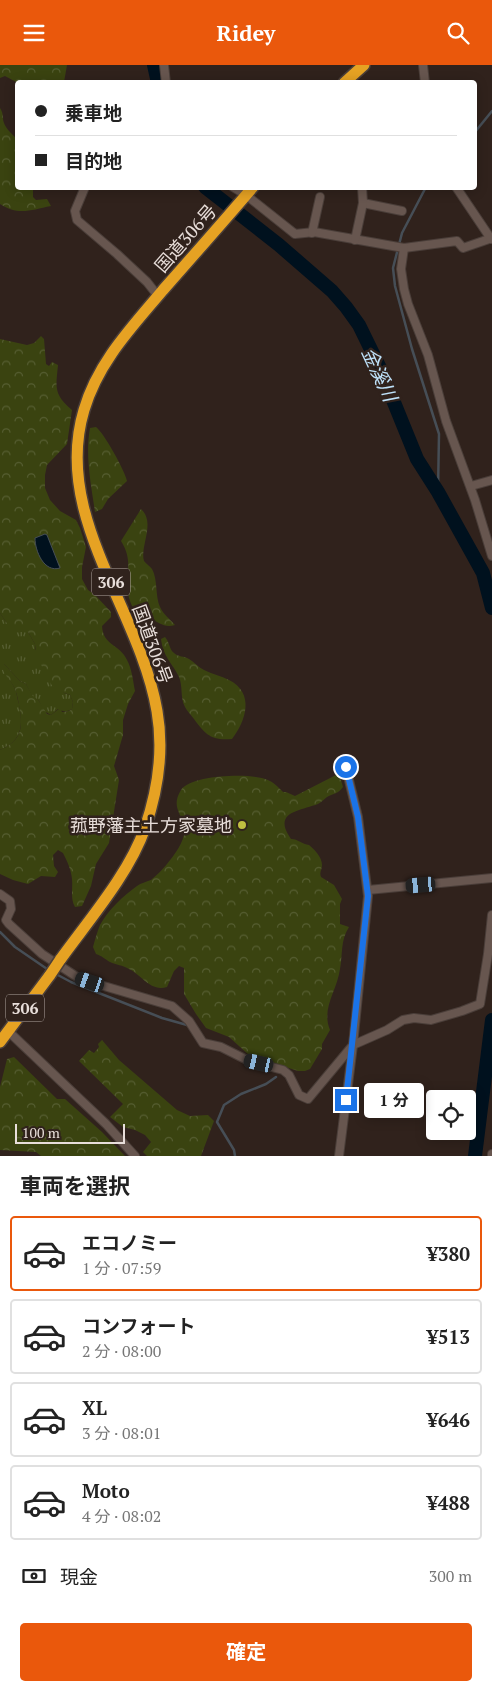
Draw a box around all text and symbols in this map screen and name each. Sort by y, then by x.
text: Ridey [217,18,275,47]
icon: menu [20,19,48,47]
icon: search [444,19,472,47]
text: 乗車地 [65,100,122,125]
text: 目的地 [65,148,122,173]
street label: 国道306号 [149,199,221,277]
water label: 金溪川 [357,343,404,407]
road number: 306 [92,569,130,595]
street label: 国道306号 [128,601,178,687]
route start [335,756,357,778]
place label: 菰野藩主土方家墓地 [70,813,232,837]
marker: 菰野藩主土方家墓地 [236,819,248,831]
car [405,876,436,894]
car [73,970,106,994]
road number: 306 [6,995,44,1021]
car [242,1052,275,1074]
callout: 1 分 [364,1083,424,1117]
route end [335,1089,357,1111]
text: 1 分 [379,1089,409,1111]
map controls [426,1090,476,1140]
button: locate [426,1090,476,1140]
scale bar [15,1121,125,1144]
text: 100 m [22,1123,60,1142]
text: 車両を選択 [20,1171,130,1200]
text: エコノミー [82,1230,177,1255]
icon: car [22,1231,67,1276]
text: ¥380 [427,1241,470,1266]
text: 1 分 · 07:59 [82,1257,161,1279]
text: コンフォート [82,1313,195,1338]
icon: car [22,1314,67,1359]
text: ¥513 [427,1324,470,1349]
text: 2 分 · 08:00 [82,1340,161,1362]
text: XL [82,1395,107,1420]
icon: car [22,1397,67,1442]
text: ¥646 [427,1407,470,1432]
text: 3 分 · 08:01 [82,1422,161,1444]
text: Moto [82,1478,130,1503]
icon: car [22,1480,67,1525]
text: ¥488 [427,1490,470,1515]
text: 4 分 · 08:02 [82,1505,161,1527]
icon: cash [20,1562,48,1590]
text: 現金 [60,1564,98,1589]
text: 300 m [429,1565,472,1587]
button: 確定 [20,1623,472,1681]

